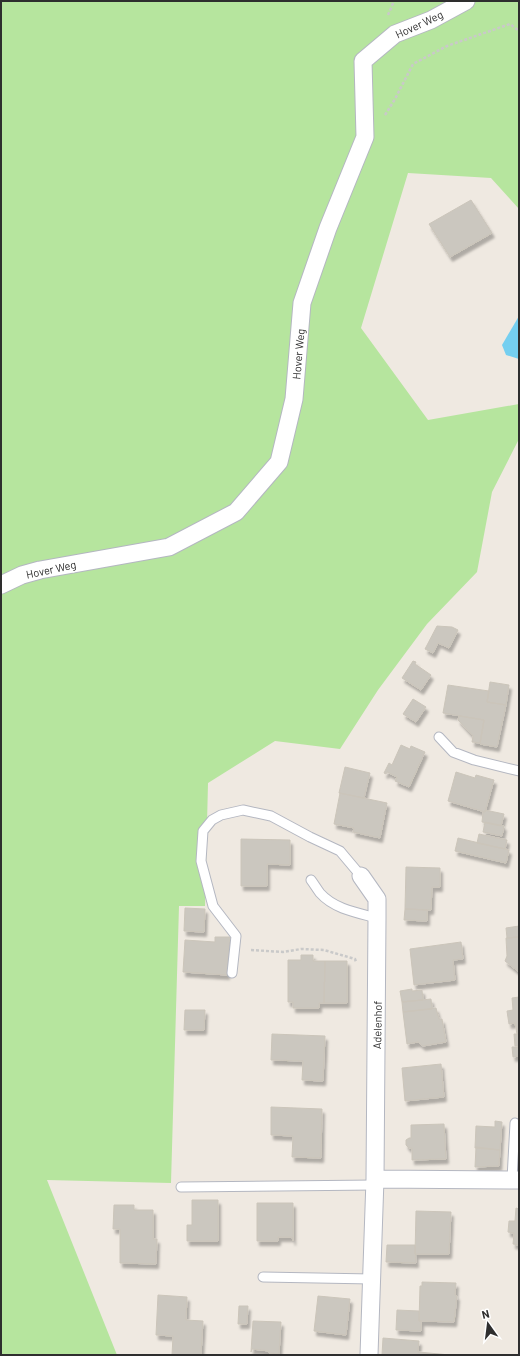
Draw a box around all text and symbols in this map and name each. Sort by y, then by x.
street label: Hover Weg [393,7,445,41]
street label: Hover Weg [289,328,307,380]
street label: Hover Weg [25,557,77,581]
street label: Adelenhof [370,1001,384,1049]
north arrow [468,1304,508,1344]
text: N [480,1307,491,1321]

